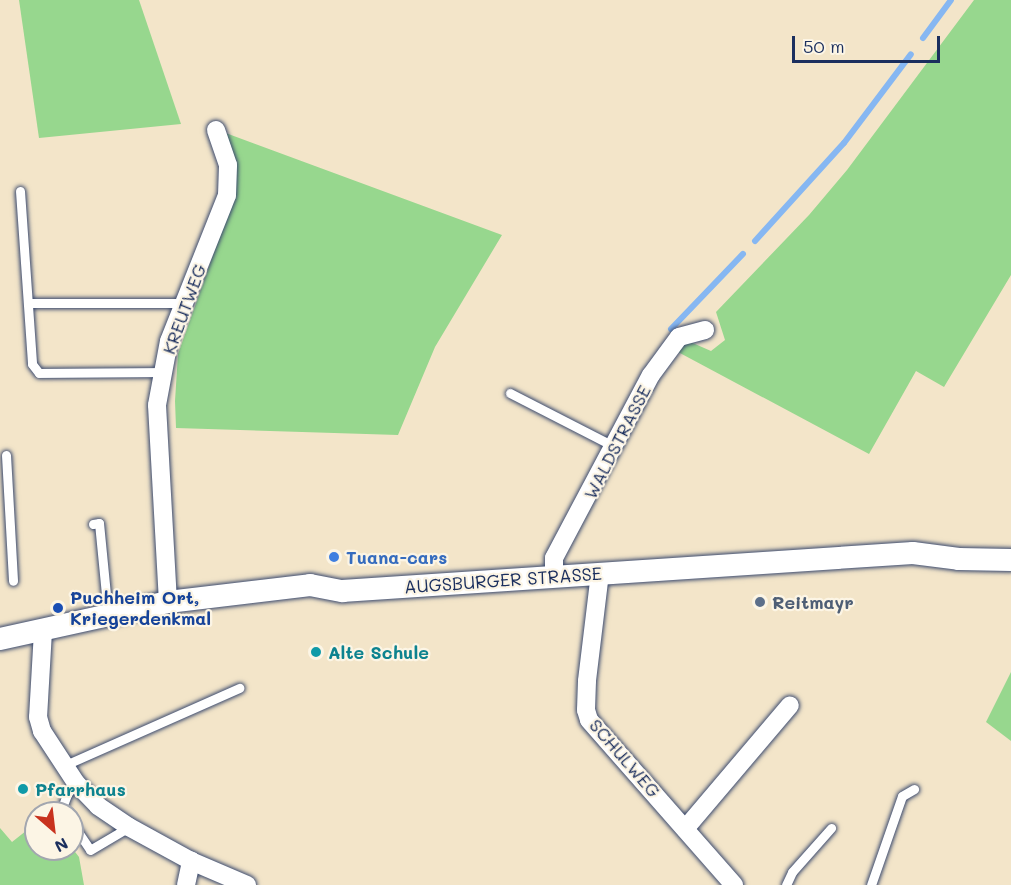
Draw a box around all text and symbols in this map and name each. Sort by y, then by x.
scale bar [795,24,944,62]
text: 50 m [803,34,845,58]
street label: KREUTWEG [158,261,210,357]
street label: WALDSTRASSE [579,381,655,503]
place label: Tuana-cars [346,546,447,568]
marker: Tuana-cars [327,550,341,564]
street label: AUGSBURGER STRASSE [403,562,603,598]
place label: Puchheim Ort, Kriegerdenkmal [70,587,211,630]
place label: Reitmayr [772,591,854,613]
marker: Reitmayr [753,595,767,609]
marker: Puchheim Ort, Kriegerdenkmal [51,601,65,615]
place label: Alte Schule [328,641,429,663]
marker: Alte Schule [309,645,323,659]
street label: SCHULWEG [585,714,665,802]
place label: Pfarrhaus [35,778,126,800]
marker: Pfarrhaus [16,782,30,796]
north arrow [24,801,84,861]
text: N [51,833,72,858]

